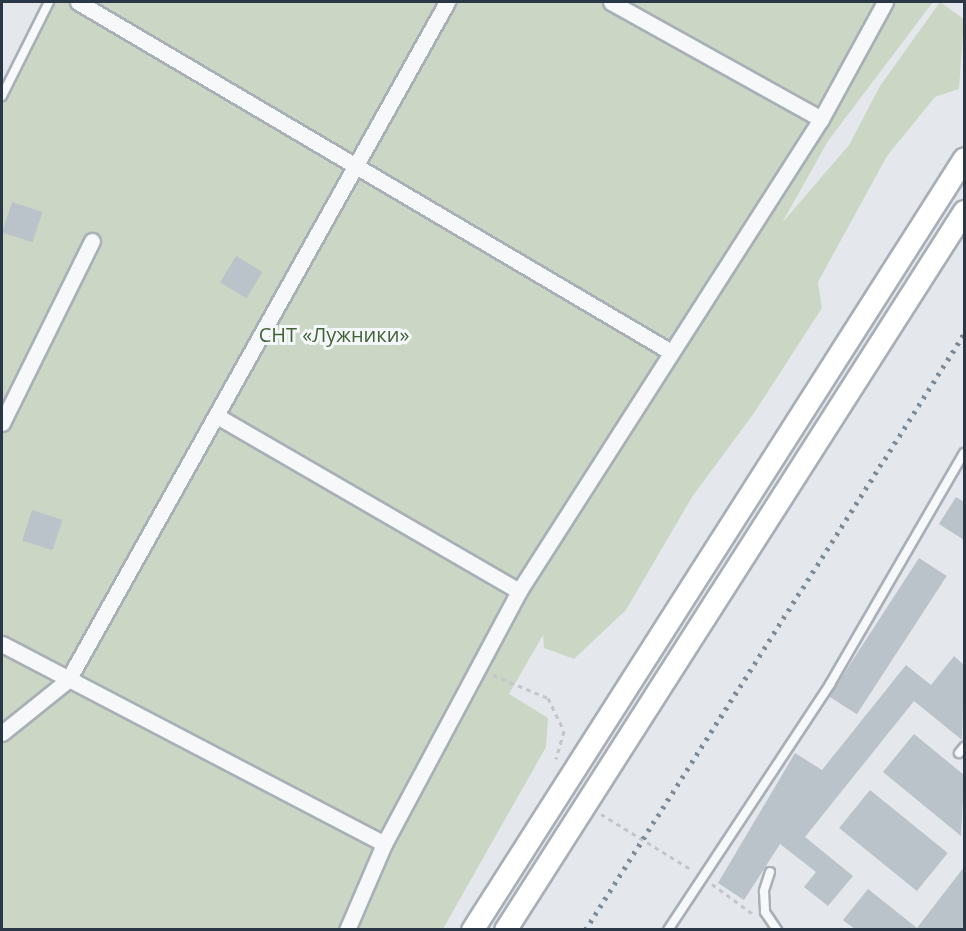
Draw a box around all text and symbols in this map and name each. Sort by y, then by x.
park label: СНТ «Лужники» [259,322,409,346]

